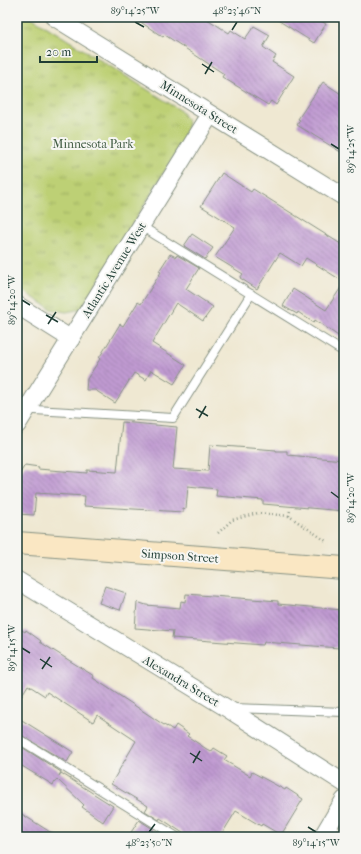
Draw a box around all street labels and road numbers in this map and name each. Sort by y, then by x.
street label: Minnesota Street [158,78,241,137]
street label: Atlantic Avenue West [78,219,150,321]
street label: Simpson Street [141,546,220,566]
street label: Alexandra Street [139,652,223,710]

